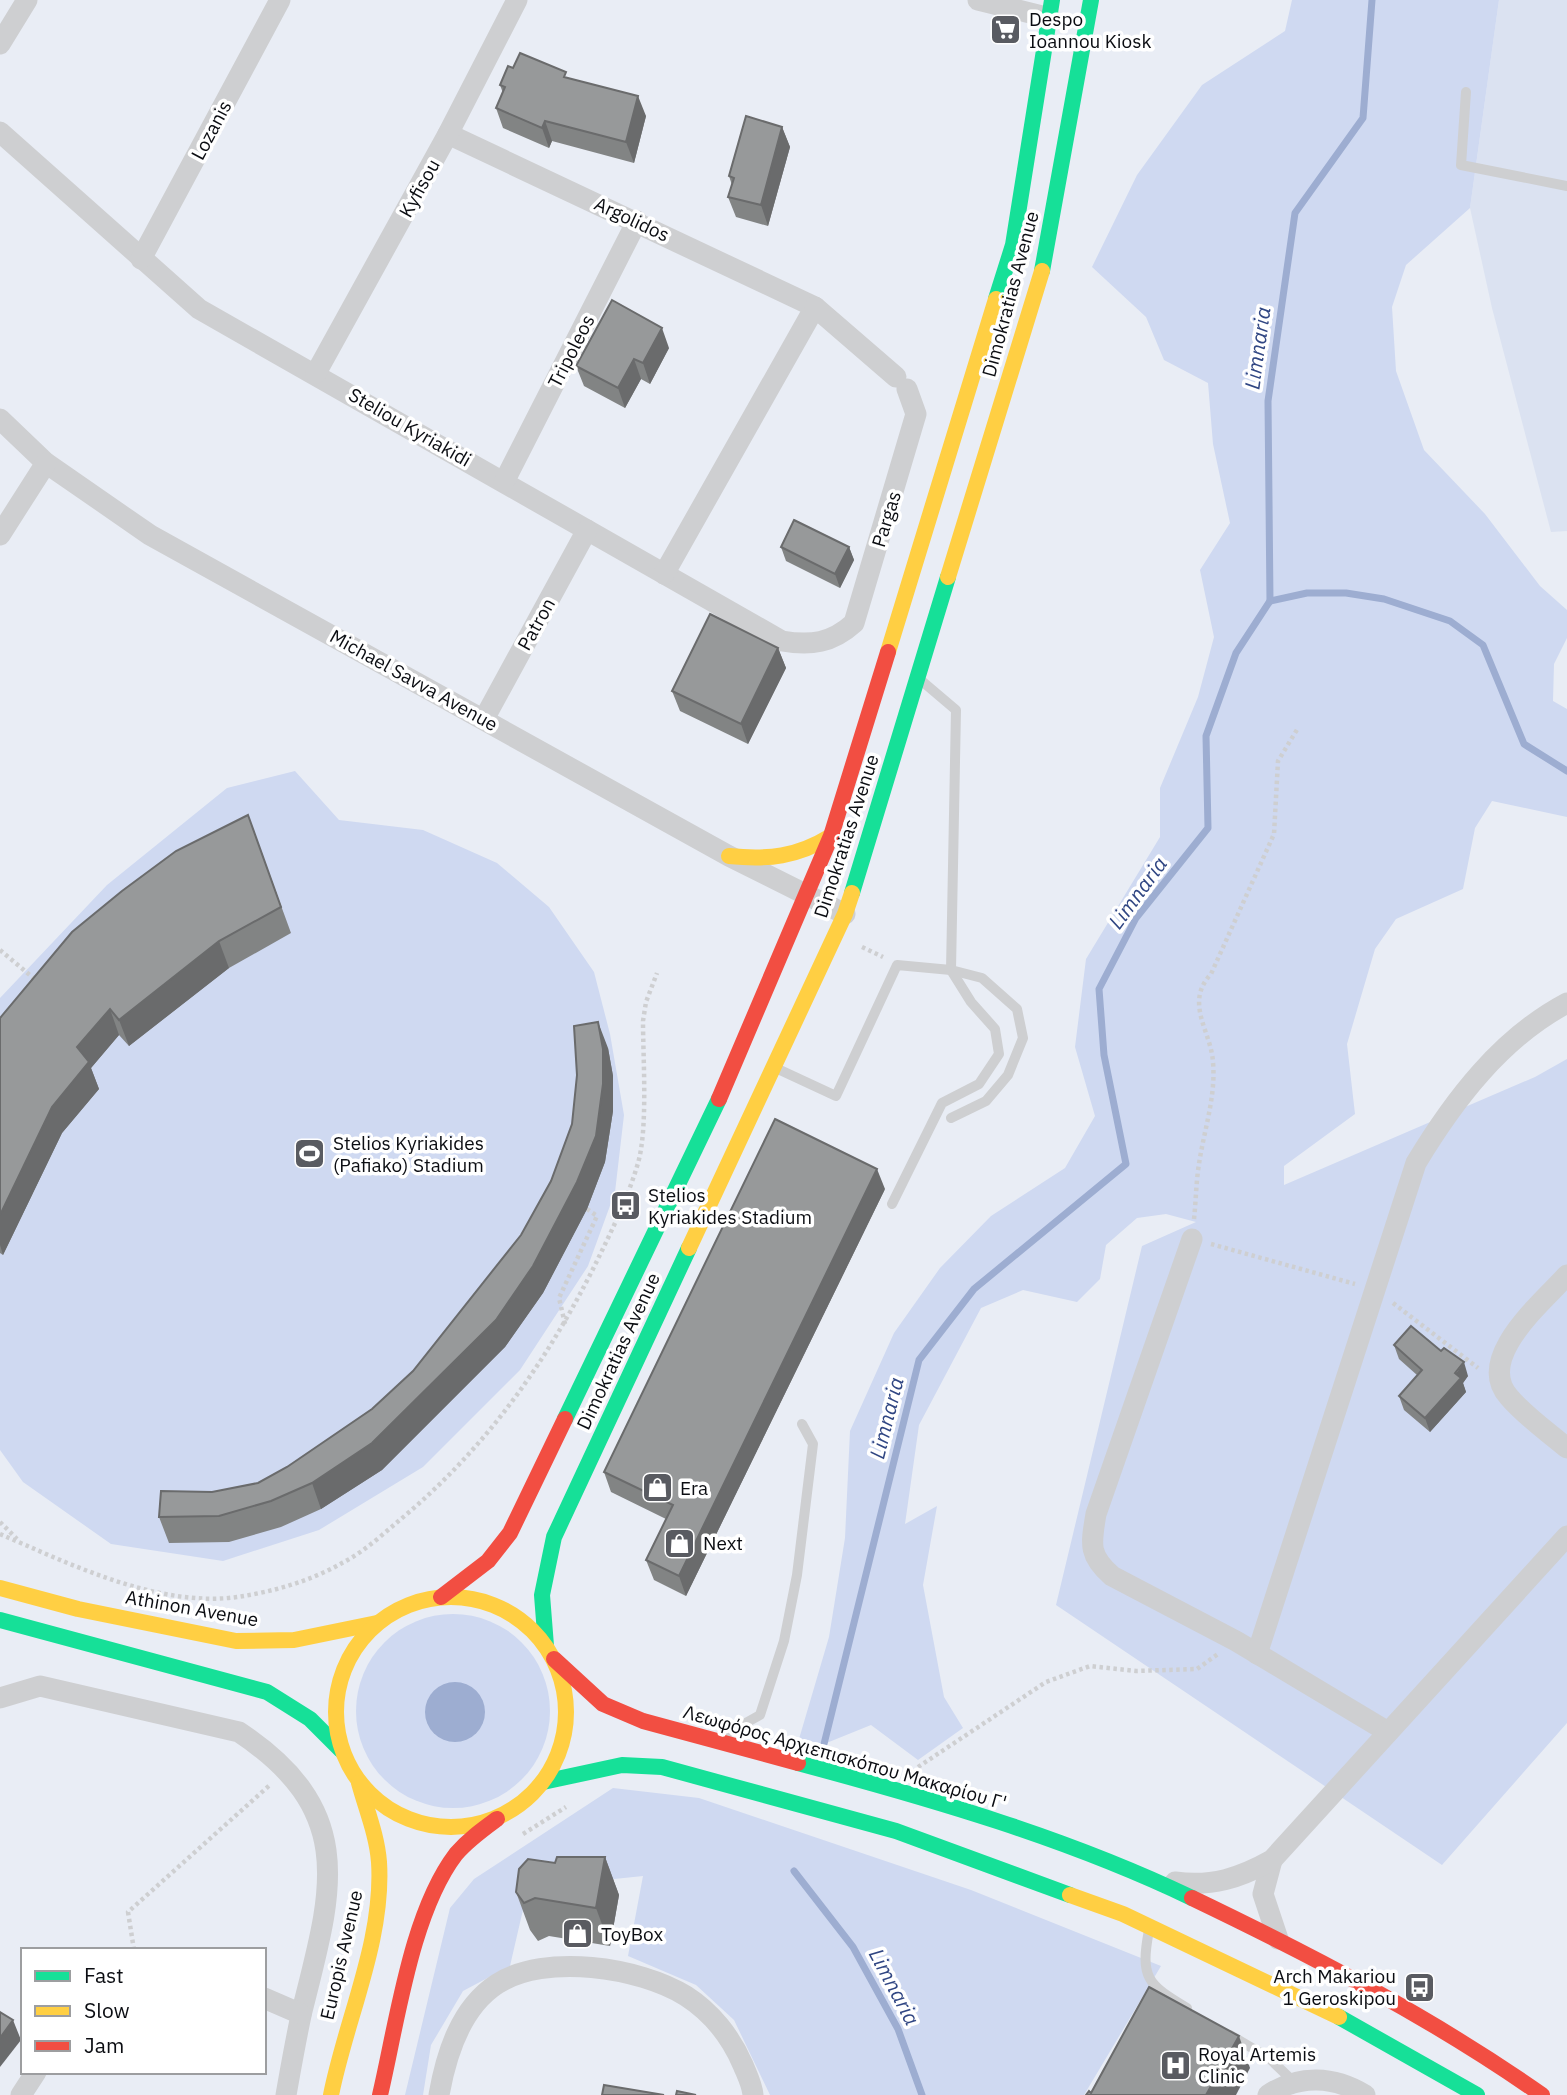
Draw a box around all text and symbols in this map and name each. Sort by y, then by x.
place label: Despo Ioannou Kiosk [1029,7,1152,53]
supermarket icon: Despo Ioannou Kiosk [989,13,1023,47]
street label: Lozanis [185,96,237,164]
street label: Kyfisou [393,155,445,221]
street label: Argolidos [591,191,673,247]
street label: Dimokratias Avenue [976,209,1044,379]
water label: Limnaria [1237,305,1277,391]
street label: Tripoleos [542,310,600,392]
street label: Steliou Kyriakidi [344,382,476,472]
street label: Pargas [866,488,906,550]
street label: Patron [512,593,560,655]
street label: Michael Savva Avenue [326,624,502,736]
street label: Dimokratias Avenue [808,751,884,921]
water label: Limnaria [1101,851,1173,934]
place label: Stelios Kyriakides (Pafiako) Stadium [333,1131,484,1177]
sports icon: Stelios Kyriakides (Pafiako) Stadium [293,1137,327,1171]
place label: Stelios Kyriakides Stadium [648,1183,812,1229]
bus stop icon: Stelios Kyriakides Stadium [608,1189,642,1223]
street label: Dimokratias Avenue [571,1269,665,1433]
water label: Limnaria [862,1374,910,1461]
shop icon: Era [640,1471,674,1505]
place label: Era [680,1476,708,1500]
shop icon: Next [663,1526,697,1560]
place label: Next [703,1531,743,1555]
street label: Athinon Avenue [124,1585,260,1631]
street label: Λεωφόρος Αρχιεπισκόπου Μακαρίου Γ' [681,1699,1009,1815]
street label: Europis Avenue [314,1888,368,2022]
shop icon: ToyBox [561,1917,595,1951]
place label: ToyBox [601,1922,663,1946]
water label: Limnaria [863,1943,927,2030]
legend [21,1948,266,2074]
text: Fast [84,1961,124,1989]
place label: Arch Makariou 1 Geroskipou [1273,1964,1396,2010]
bus stop icon: Arch Makariou 1 Geroskipou [1402,1970,1436,2004]
text: Slow [84,1996,130,2024]
text: Jam [84,2031,124,2059]
place label: Royal Artemis Clinic [1198,2042,1316,2088]
hospital icon: Royal Artemis Clinic [1158,2048,1192,2082]

